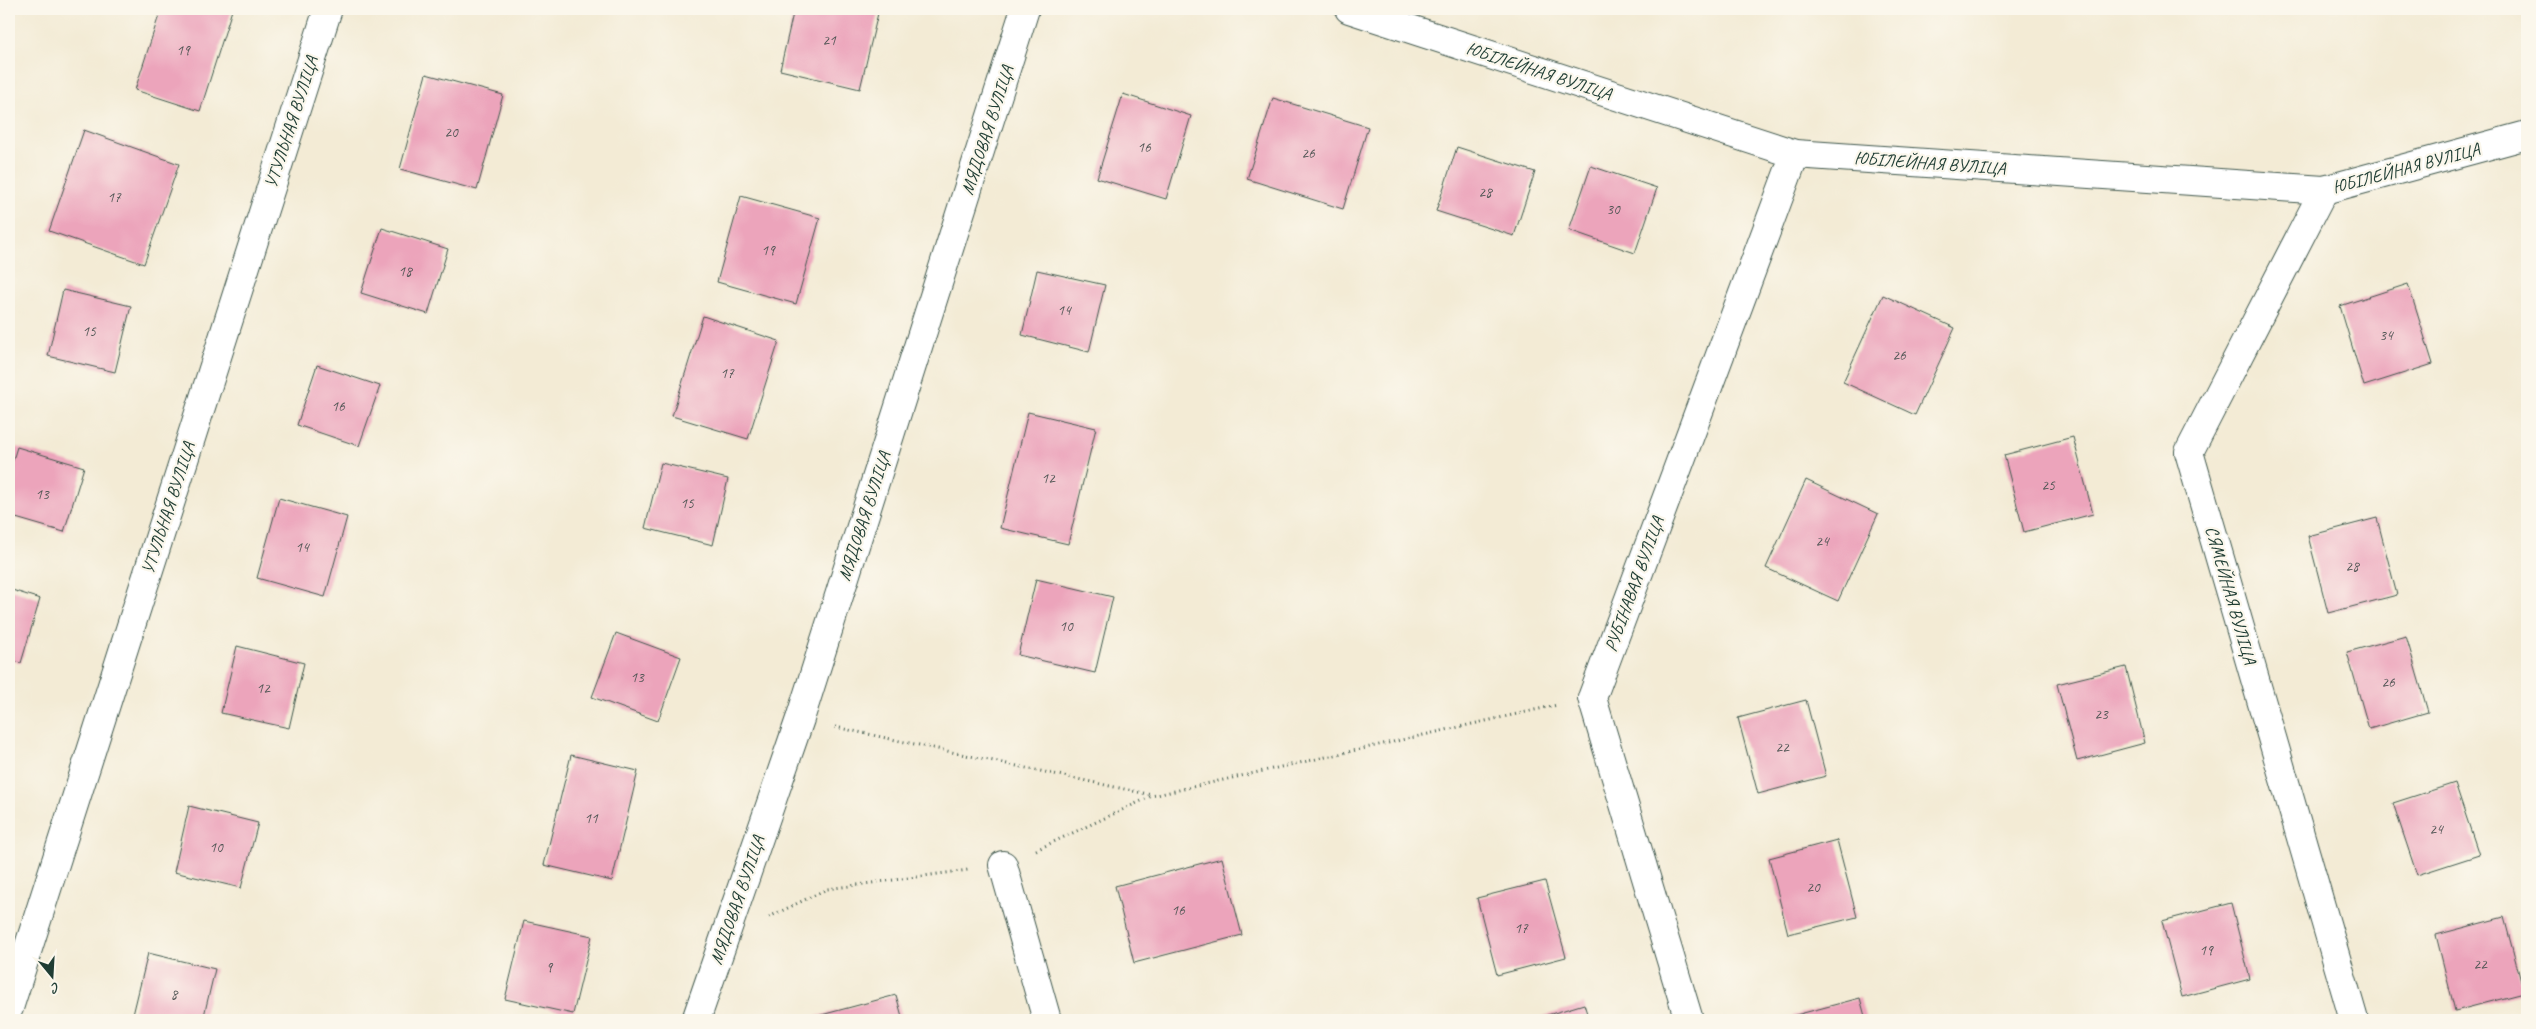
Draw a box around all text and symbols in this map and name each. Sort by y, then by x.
house number: 21 [822,31,837,50]
street label: ЮБІЛЕЙНАЯ ВУЛІЦА [1464,37,1615,105]
house number: 19 [176,41,191,60]
street label: УТУЛЬНАЯ ВУЛІЦА [259,53,323,191]
street label: МЯДОВАЯ ВУЛІЦА [956,62,1018,197]
house number: 20 [444,123,459,142]
house number: 16 [1137,138,1152,157]
street label: ЮБІЛЕЙНАЯ ВУЛІЦА [2330,138,2483,198]
house number: 26 [1301,144,1316,163]
street label: ЮБІЛЕЙНАЯ ВУЛІЦА [1854,147,2007,179]
house number: 28 [1478,183,1493,202]
house number: 17 [107,188,122,207]
house number: 30 [1606,200,1621,219]
house number: 19 [761,241,776,260]
house number: 18 [398,262,413,281]
house number: 14 [1057,301,1072,320]
house number: 15 [82,322,97,341]
house number: 34 [2379,326,2394,345]
house number: 26 [1892,346,1907,365]
house number: 17 [720,364,735,383]
house number: 16 [331,397,346,416]
street label: УТУЛЬНАЯ ВУЛІЦА [136,439,200,577]
street label: МЯДОВАЯ ВУЛІЦА [833,448,895,583]
house number: 12 [1041,469,1056,488]
house number: 25 [2041,476,2056,495]
house number: 13 [35,485,50,504]
house number: 15 [680,494,695,513]
street label: РУБІНАВАЯ ВУЛІЦА [1599,513,1669,654]
street label: СЯМЕЙНАЯ ВУЛІЦА [2201,523,2262,668]
house number: 24 [1815,532,1830,551]
house number: 14 [295,538,310,557]
house number: 28 [2345,557,2360,576]
house number: 10 [1059,617,1074,636]
house number: 13 [630,668,645,687]
house number: 26 [2381,673,2396,692]
house number: 12 [256,679,271,698]
house number: 23 [2094,705,2109,724]
house number: 22 [1775,738,1790,757]
house number: 11 [584,809,599,828]
house number: 24 [2429,820,2444,839]
street label: МЯДОВАЯ ВУЛІЦА [705,832,770,967]
house number: 10 [209,838,224,857]
house number: 20 [1806,878,1821,897]
house number: 16 [1171,901,1186,920]
house number: 17 [1514,919,1529,938]
house number: 19 [2199,941,2214,960]
north arrow [28,952,78,1002]
house number: 22 [2473,955,2488,974]
house number: 9 [546,958,554,977]
text: С [48,979,62,998]
house number: 8 [171,985,179,1004]

